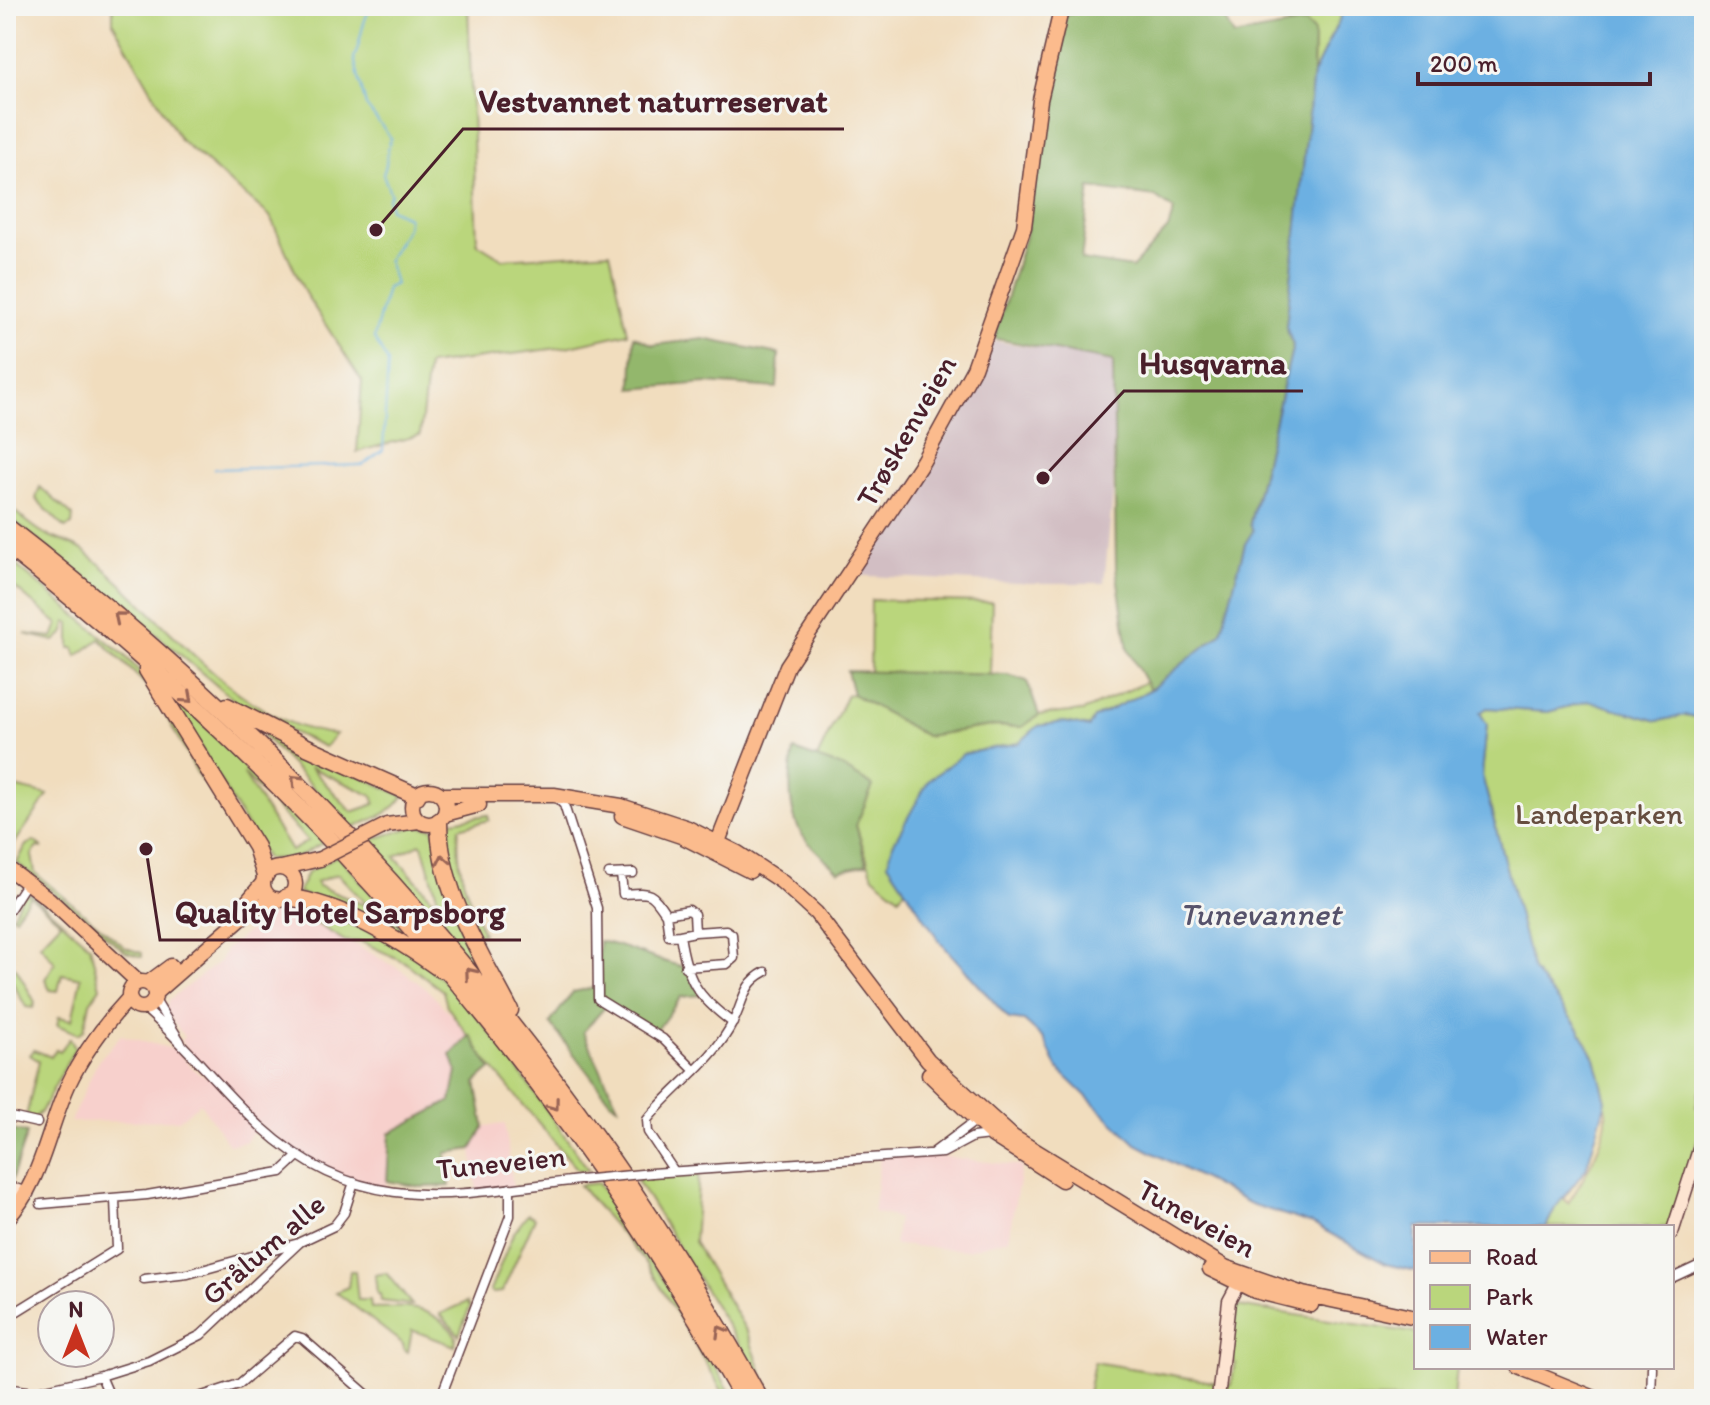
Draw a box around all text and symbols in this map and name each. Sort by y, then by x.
scale bar [1418,36,1650,86]
text: 200 m [1430,49,1498,78]
callout: Vestvannet naturreservat [463,73,844,129]
text: Vestvannet naturreservat [478,82,828,120]
callout: Husqvarna [1124,335,1303,391]
text: Husqvarna [1139,344,1287,382]
street label: Trøskenveien [848,349,964,513]
one-way arrow [114,612,128,627]
one-way arrow [178,688,193,702]
one-way arrow [290,775,305,789]
park label: Landeparken [1515,795,1683,832]
one-way arrow [435,853,452,867]
callout: Quality Hotel Sarpsborg [160,884,521,940]
text: Quality Hotel Sarpsborg [175,893,506,931]
water label: Tunevannet [1179,895,1344,933]
one-way arrow [466,967,480,982]
one-way arrow [544,1096,559,1110]
street label: Tuneveien [435,1137,567,1187]
street label: Tuneveien [1131,1170,1263,1266]
street label: Grålum alle [194,1185,332,1313]
legend [1414,1225,1674,1369]
text: Road [1486,1242,1538,1271]
text: Park [1486,1282,1533,1311]
north arrow [36,1289,116,1369]
text: N [69,1296,83,1323]
text: Water [1486,1322,1548,1351]
one-way arrow [715,1325,731,1340]

